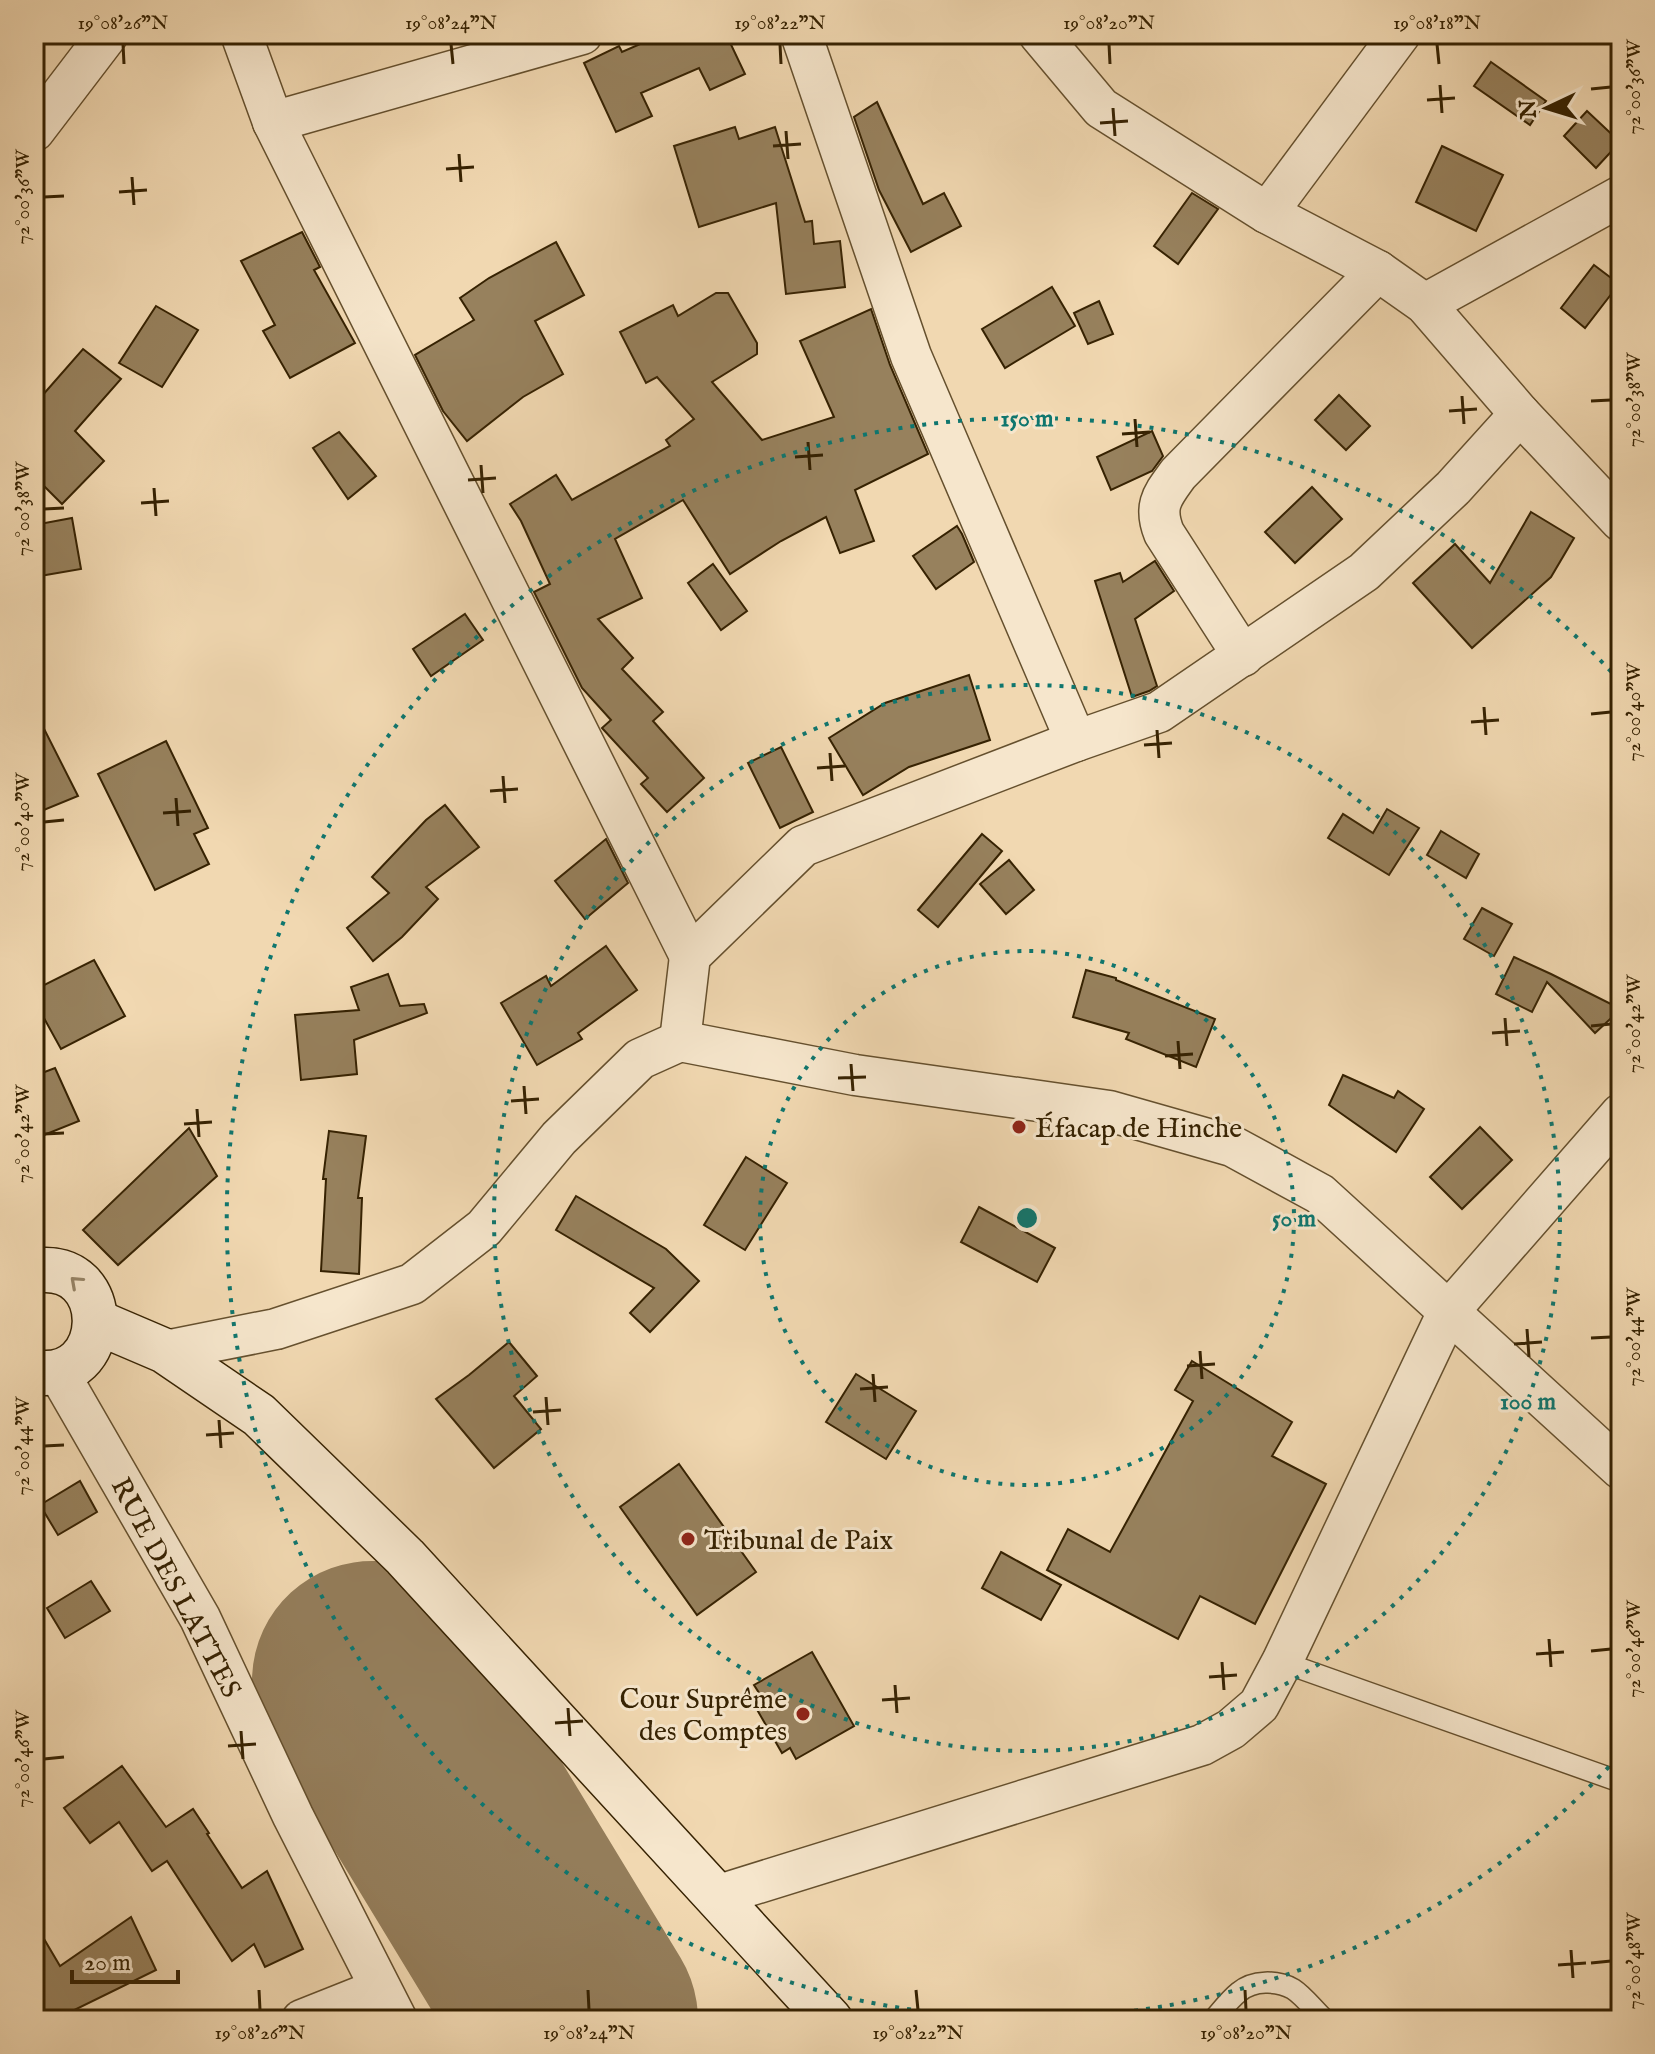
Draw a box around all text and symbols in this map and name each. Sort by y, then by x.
text: 19°08'26"N [78,11,168,36]
text: 19°08'24"N [405,11,497,36]
text: 19°08'22"N [734,11,826,36]
text: 19°08'20"N [1063,11,1155,36]
text: 19°08'18"N [1393,11,1481,36]
text: 72°00'36"W [1622,38,1647,135]
north arrow [1507,68,1587,148]
text: N [1514,99,1544,121]
text: 72°00'36"W [11,148,36,245]
text: 72°00'38"W [1622,352,1647,447]
text: 150 m [1000,404,1054,435]
text: 72°00'38"W [11,461,36,556]
text: 72°00'40"W [1622,662,1647,761]
text: 72°00'40"W [11,772,36,871]
text: 72°00'42"W [1622,974,1647,1073]
text: 72°00'42"W [11,1084,36,1183]
place label: Éfacap de Hinche [1035,1111,1242,1147]
marker: Éfacap de Hinche [1010,1118,1028,1136]
centre of rings [1013,1204,1041,1232]
text: 50 m [1272,1204,1317,1235]
one-way arrow [71,1277,85,1292]
text: 72°00'44"W [1622,1287,1647,1386]
text: 100 m [1500,1387,1557,1418]
text: 72°00'44"W [11,1396,36,1495]
street label: RUE DES LATTES [102,1472,248,1704]
place label: Tribunal de Paix [704,1524,894,1559]
marker: Tribunal de Paix [679,1530,697,1548]
text: 72°00'46"W [1622,1599,1647,1698]
place label: Cour Suprême des Comptes [620,1683,787,1750]
marker: Cour Suprême des Comptes [794,1705,812,1723]
text: 72°00'46"W [11,1709,36,1808]
text: 72°00'48"W [1622,1912,1647,2009]
scale bar [72,1934,178,1984]
text: 20 m [84,1948,131,1979]
text: 19°08'26"N [215,2021,305,2046]
text: 19°08'24"N [543,2021,635,2046]
text: 19°08'22"N [872,2021,964,2046]
text: 19°08'20"N [1200,2021,1292,2046]

